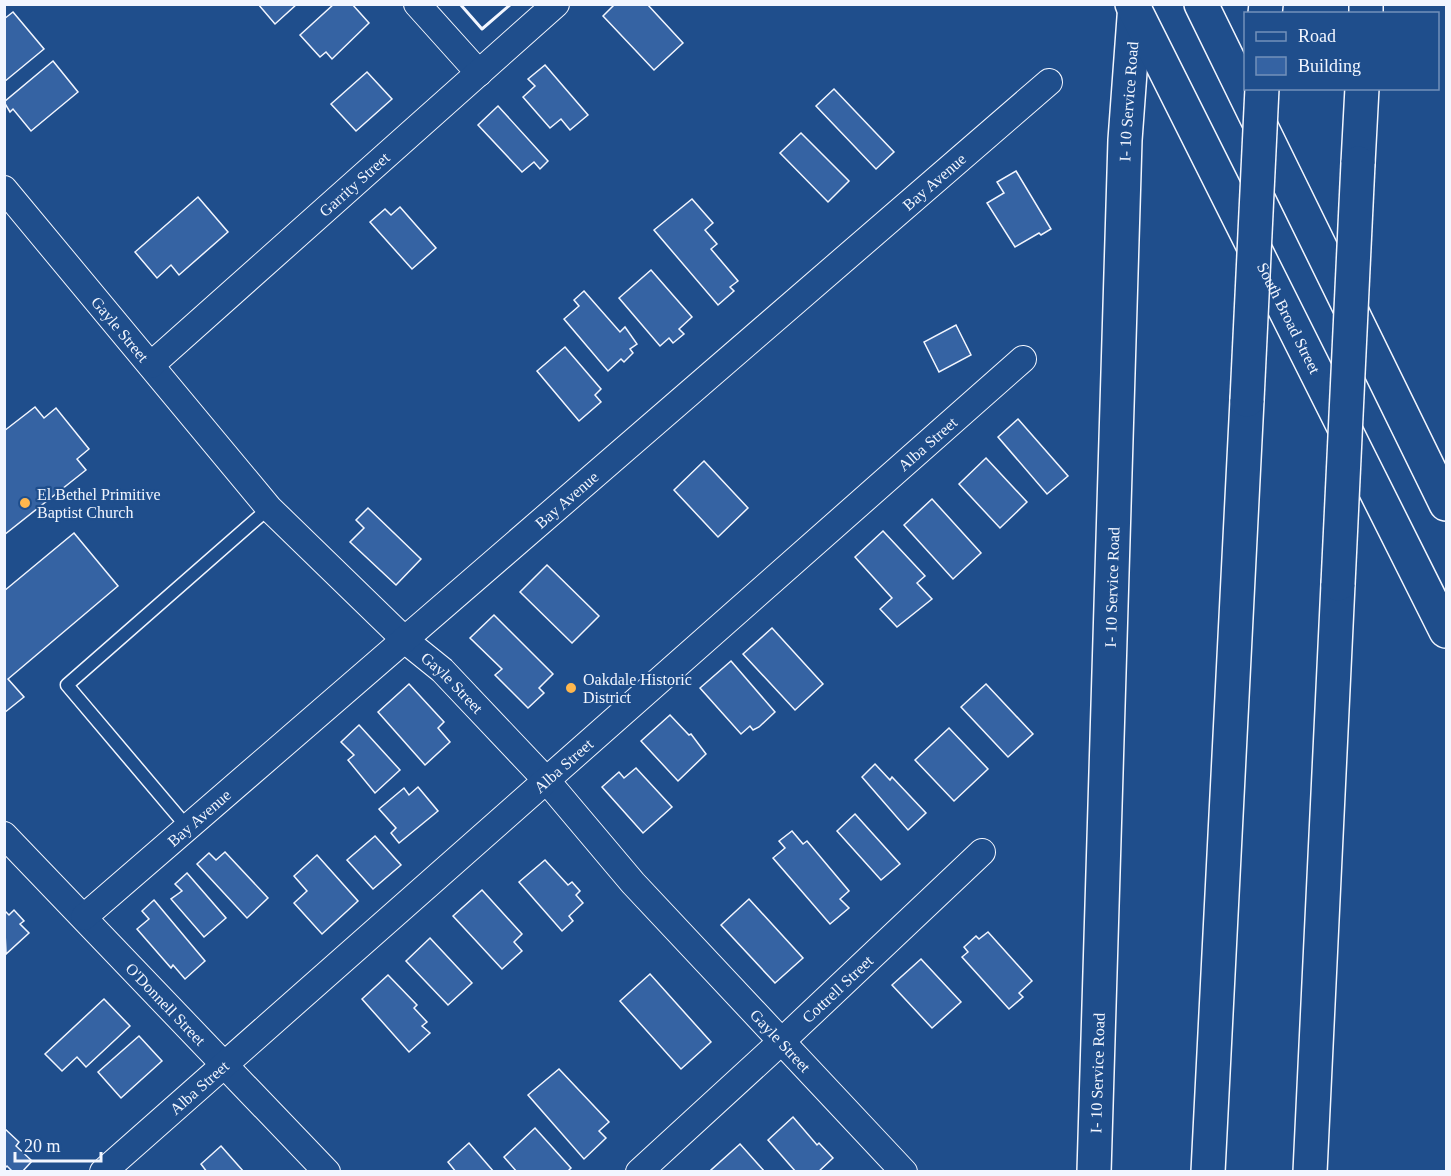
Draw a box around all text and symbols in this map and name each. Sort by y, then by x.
legend [1244,12,1439,90]
text: Road [1298,26,1336,46]
street label: I- 10 Service Road [1116,41,1141,162]
text: Building [1298,56,1361,76]
street label: Garrity Street [316,149,393,220]
street label: Bay Avenue [899,150,969,214]
street label: South Broad Street [1254,260,1324,377]
street label: Gayle Street [88,293,152,366]
street label: Alba Street [895,413,961,474]
street label: Bay Avenue [532,468,602,532]
place label: El Bethel Primitive Baptist Church [37,486,161,522]
marker: El Bethel Primitive Baptist Church [18,496,32,510]
street label: I- 10 Service Road [1102,527,1122,648]
street label: Gayle Street [418,649,487,717]
place label: Oakdale Historic District [583,671,692,706]
marker: Oakdale Historic District [564,681,578,695]
street label: Alba Street [531,735,597,796]
street label: Bay Avenue [164,786,234,850]
street label: Cottrell Street [799,952,877,1026]
street label: O'Donnell Street [122,960,209,1049]
street label: Gayle Street [747,1006,814,1076]
street label: I- 10 Service Road [1087,1013,1108,1134]
street label: Alba Street [166,1057,232,1118]
scale bar [15,1125,100,1163]
text: 20 m [24,1136,61,1156]

